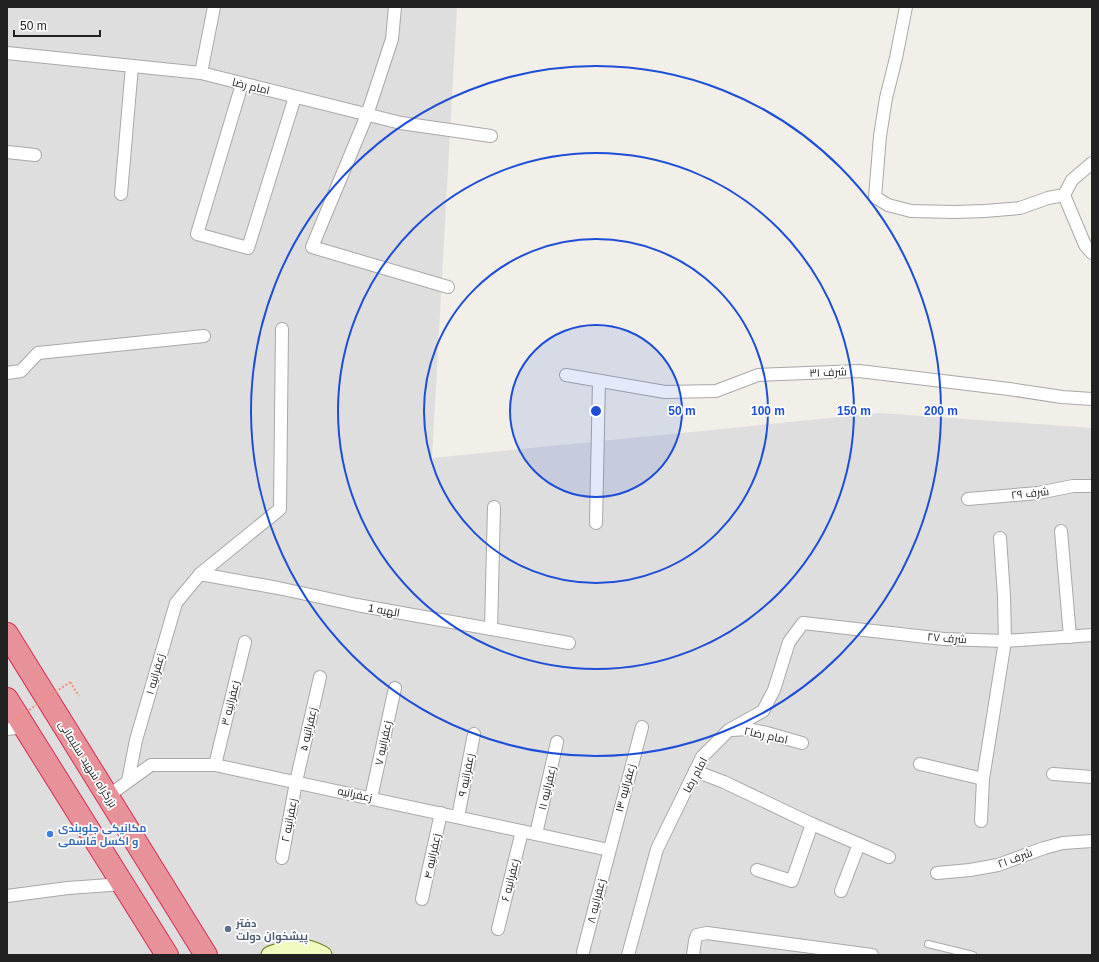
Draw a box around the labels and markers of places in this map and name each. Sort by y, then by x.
centre of rings [589,404,603,418]
place label: مکانیکی جلوبندی و اکسل قاسمی [58,822,146,849]
marker: مکانیکی جلوبندی و اکسل قاسمی [45,829,55,839]
place label: دفتر پیشخوان دولت [235,917,308,945]
marker: دفتر پیشخوان دولت [223,924,233,934]

